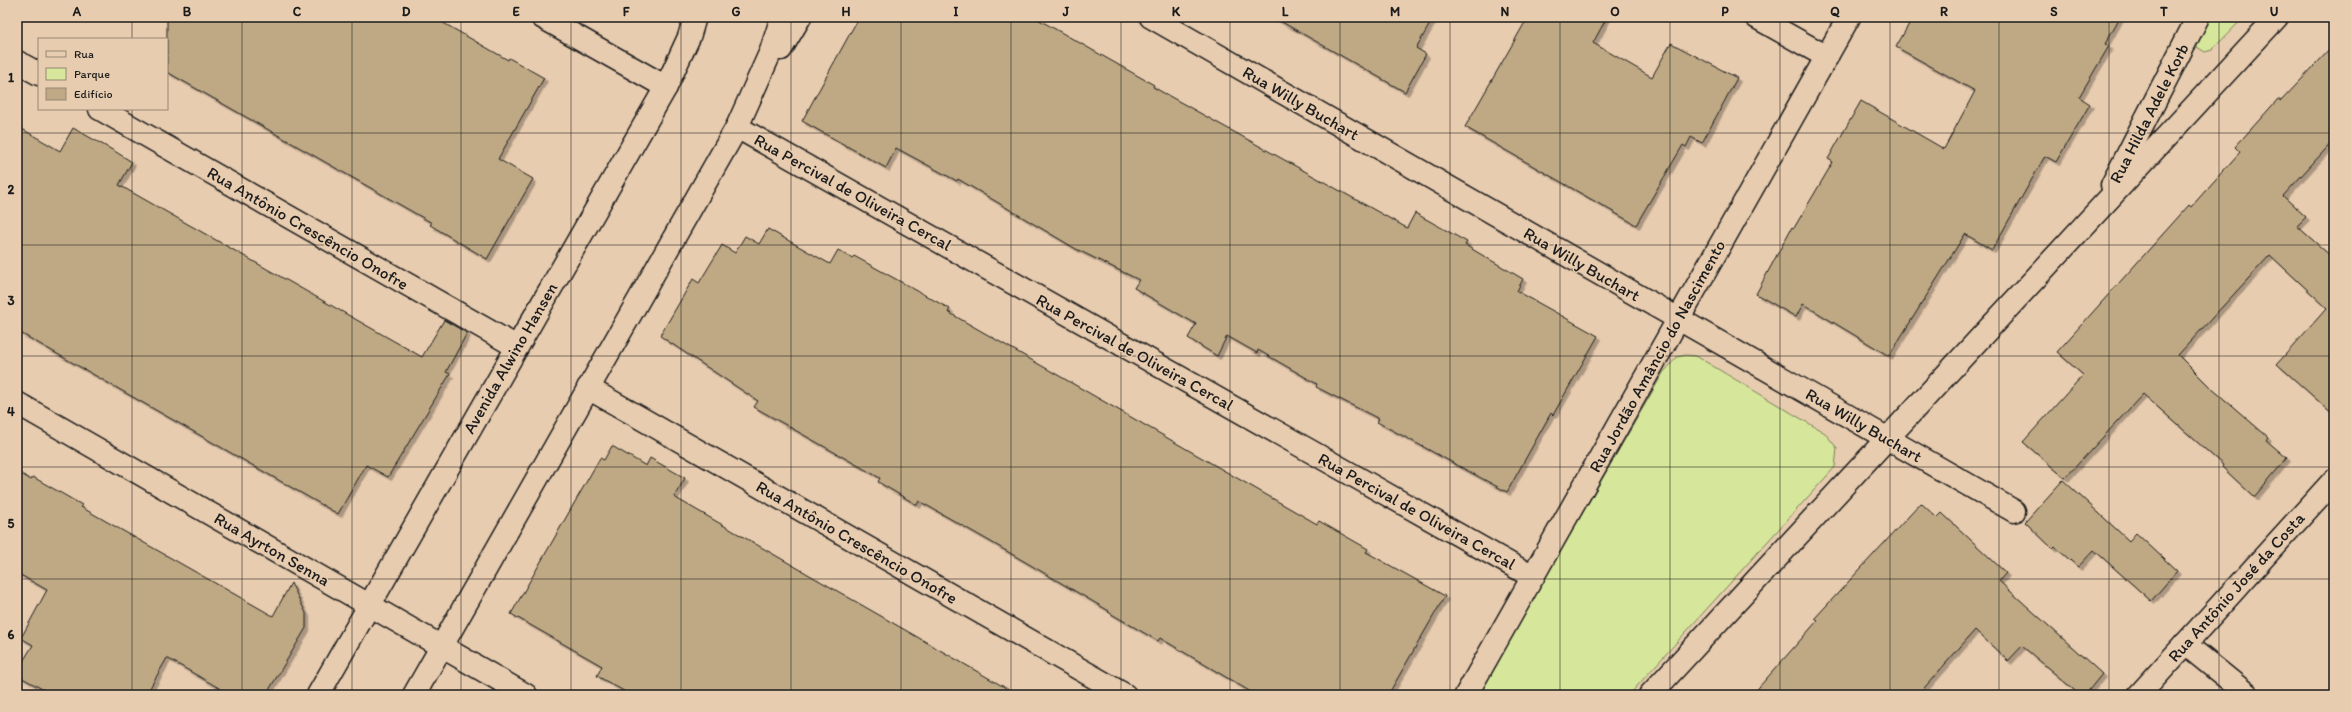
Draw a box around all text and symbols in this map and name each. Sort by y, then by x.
text: A [72,4,82,19]
text: B [183,4,192,19]
text: C [293,4,302,19]
text: D [402,4,411,19]
text: E [512,4,520,19]
text: F [623,4,630,19]
text: G [732,4,741,19]
text: H [842,4,851,19]
text: I [954,4,959,19]
text: J [1062,4,1070,19]
text: K [1172,4,1181,19]
text: L [1282,4,1289,19]
text: M [1390,4,1400,19]
text: N [1501,4,1510,19]
text: O [1610,4,1620,19]
text: P [1721,4,1729,19]
text: Q [1830,4,1840,19]
text: R [1940,4,1948,19]
text: S [2050,4,2058,19]
text: T [2159,4,2168,19]
text: U [2270,4,2279,19]
legend [38,38,168,110]
street label: Rua Hilda Adele Korb [2105,40,2193,186]
text: Rua [74,47,94,61]
street label: Rua Willy Buchart [1239,62,1363,144]
text: Parque [74,67,110,81]
text: 1 [8,70,14,85]
text: Edifício [74,87,113,101]
street label: Rua Percival de Oliveira Cercal [751,129,955,255]
street label: Rua Antônio Crescêncio Onofre [204,162,412,294]
text: 2 [8,182,15,197]
street label: Rua Willy Buchart [1520,223,1644,305]
street label: Rua Jordão Amâncio do Nascimento [1585,236,1729,476]
street label: Avenida Alwino Hansen [459,279,562,437]
street label: Rua Percival de Oliveira Cercal [1033,289,1237,415]
text: 3 [7,293,15,308]
street label: Rua Willy Buchart [1802,384,1926,466]
text: 4 [7,404,15,419]
street label: Rua Percival de Oliveira Cercal [1315,448,1519,574]
street label: Rua Antônio Crescêncio Onofre [753,476,961,608]
street label: Rua Ayrton Senna [211,508,333,590]
street label: Rua Antônio José da Costa [2163,508,2309,666]
text: 5 [8,516,15,531]
text: 6 [8,627,15,642]

